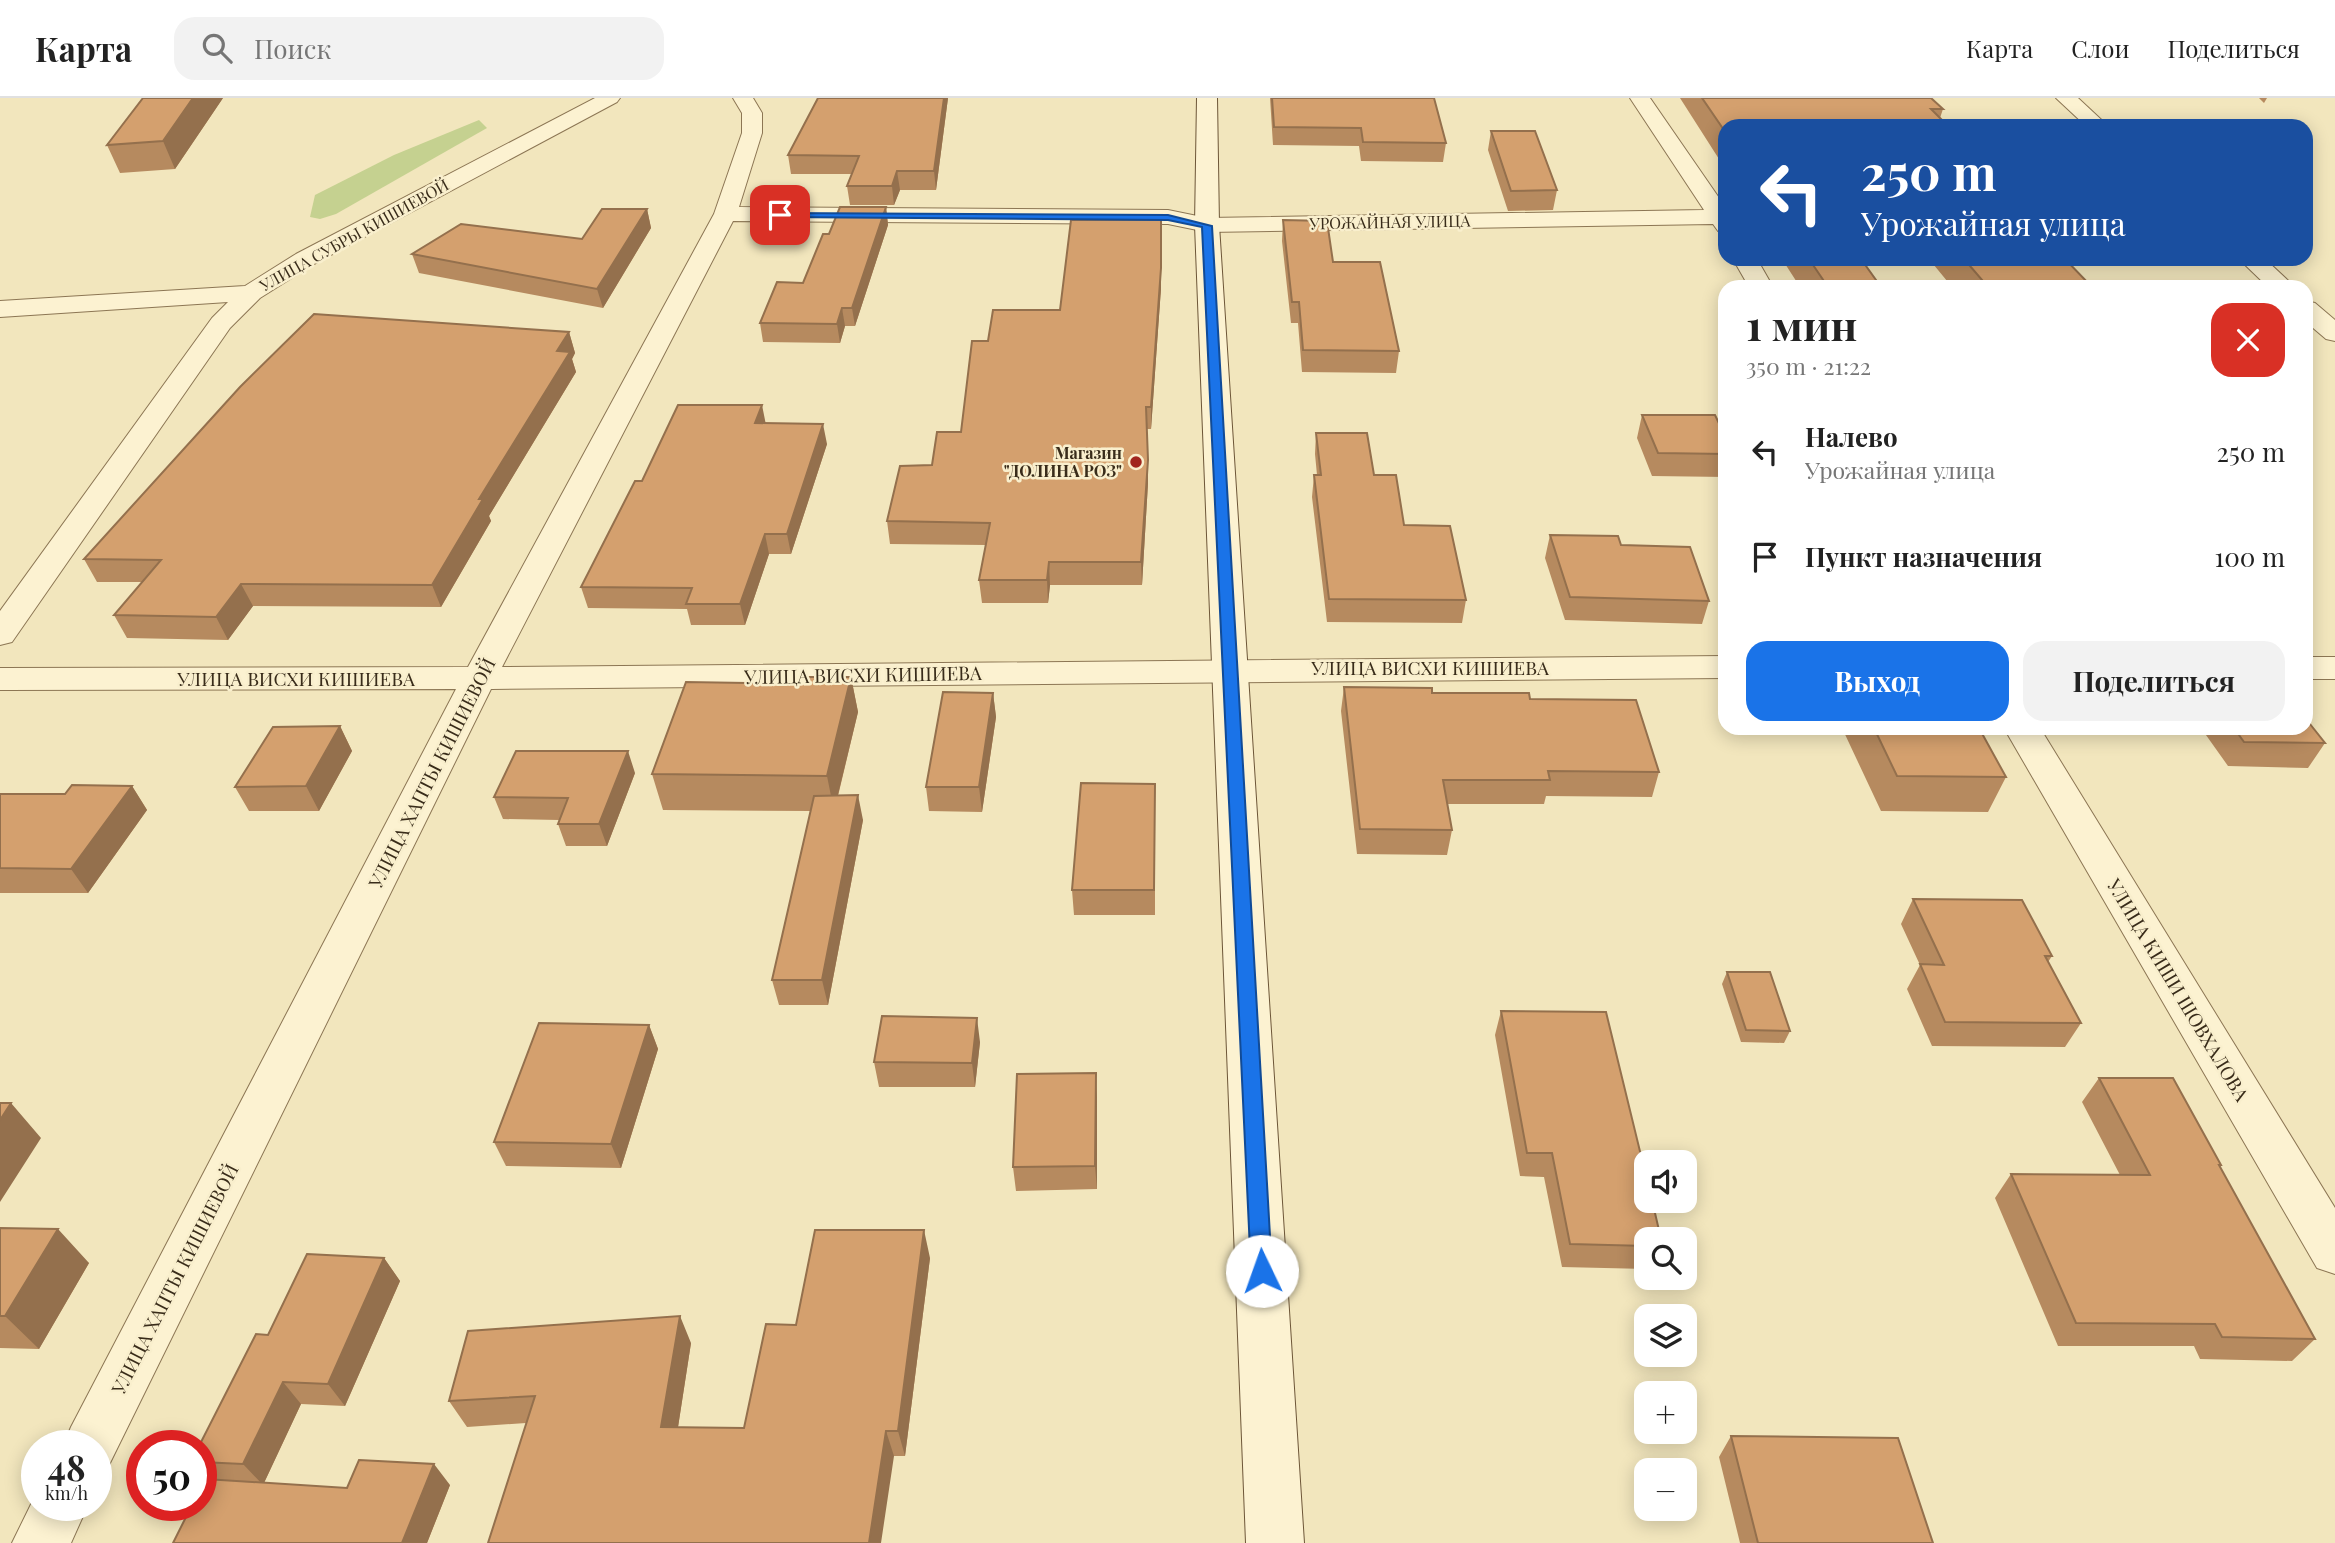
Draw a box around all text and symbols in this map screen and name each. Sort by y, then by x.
search box [174,17,664,80]
text: Карта [35,26,132,70]
icon: search [198,29,236,67]
text: Поиск [254,31,331,66]
text: Карта [1966,32,2033,64]
text: Слои [2071,32,2130,64]
text: Поделиться [2168,32,2300,64]
text: 250 m [1861,138,1997,203]
icon: left [1746,147,1837,238]
street label: УЛИЦА СУБРЫ КИШИЕВОЙ [255,174,452,296]
pin [750,185,810,245]
icon: arrive [761,196,799,234]
text: Урожайная улица [1861,201,2126,244]
street label: УРОЖАЙНАЯ УЛИЦА [1308,210,1472,233]
text: 1 мин [1746,296,1857,352]
button: close [2211,303,2285,377]
text: 350 m · 21:22 [1746,350,1871,381]
text: Налево [1805,419,1898,454]
icon: left [1746,433,1784,471]
text: 250 m [2217,434,2285,469]
place label: Магазин "ДОЛИНА РОЗ" [1004,442,1122,481]
marker: Магазин "ДОЛИНА РОЗ" [1128,454,1144,470]
text: Урожайная улица [1805,454,1995,485]
icon: arrive [1746,538,1784,576]
text: Пункт назначения [1805,539,2042,574]
text: 100 m [2215,539,2285,574]
button: Выход [1746,641,2009,721]
button: Поделиться [2023,641,2285,721]
street label: УЛИЦА ХАПТЫ КИШИЕВОЙ [361,653,501,893]
street label: УЛИЦА ВИСХИ КИШИЕВА [1310,654,1550,680]
street label: УЛИЦА ВИСХИ КИШИЕВА [743,659,983,689]
street label: УЛИЦА ВИСХИ КИШИЕВА [176,665,416,691]
street label: УЛИЦА КИШИ ШОВХАЛОВА [2102,873,2256,1106]
map controls [1634,1150,1697,1521]
button: sound [1634,1150,1697,1213]
street label: УЛИЦА ХАПТЫ КИШИЕВОЙ [104,1159,244,1399]
button: search [1634,1227,1697,1290]
position arrow [1225,1234,1299,1308]
button: layers [1634,1304,1697,1367]
button: + [1634,1381,1697,1444]
speed limit sign: 50 [126,1430,217,1521]
text: 48 [47,1443,86,1490]
button: − [1634,1458,1697,1521]
text: km/h [45,1481,88,1505]

